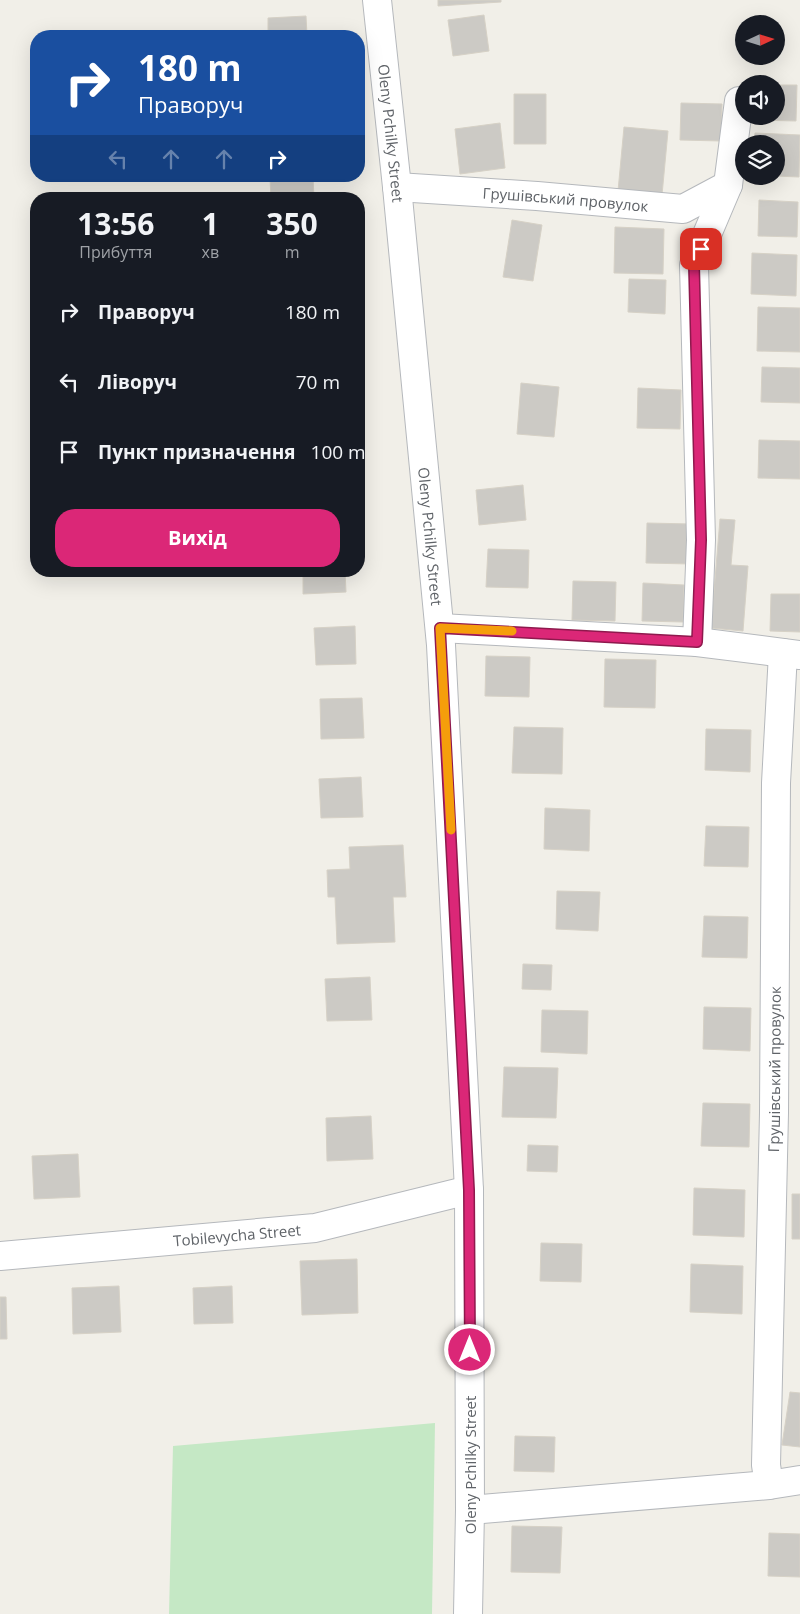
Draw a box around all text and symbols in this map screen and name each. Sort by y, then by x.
north arrow [735,15,785,65]
map controls [735,15,785,185]
text: 180 m [138,44,242,91]
icon: right [55,50,120,115]
street label: Oleny Pchilky Street [374,63,408,203]
button: sound [735,75,785,125]
text: Праворуч [138,89,243,119]
button: layers [735,135,785,185]
icon: left [104,145,132,173]
icon: ahead [157,145,185,173]
icon: ahead [210,145,238,173]
icon: right [263,145,291,173]
street label: Грушівський провулок [482,183,649,216]
text: 13:56 [77,203,154,244]
text: 1 [202,203,219,244]
text: 350 [266,203,318,244]
pin [680,228,722,270]
icon: arrive [687,235,715,263]
text: Прибуття [79,241,152,263]
text: хв [202,241,219,263]
text: m [285,241,299,263]
icon: right [55,298,83,326]
text: Праворуч [98,299,195,325]
text: 180 m [285,299,340,325]
icon: left [55,368,83,396]
text: Ліворуч [98,369,177,395]
text: 70 m [296,369,340,395]
icon: arrive [55,438,83,466]
text: Пункт призначення [98,439,296,465]
text: 100 m [311,439,366,465]
street label: Oleny Pchilky Street [414,466,447,606]
button: Вихід [55,509,340,567]
street label: Грушівський провулок [763,986,785,1153]
street label: Tobilevycha Street [172,1219,302,1251]
position arrow [443,1323,495,1375]
street label: Oleny Pchilky Street [460,1396,480,1534]

